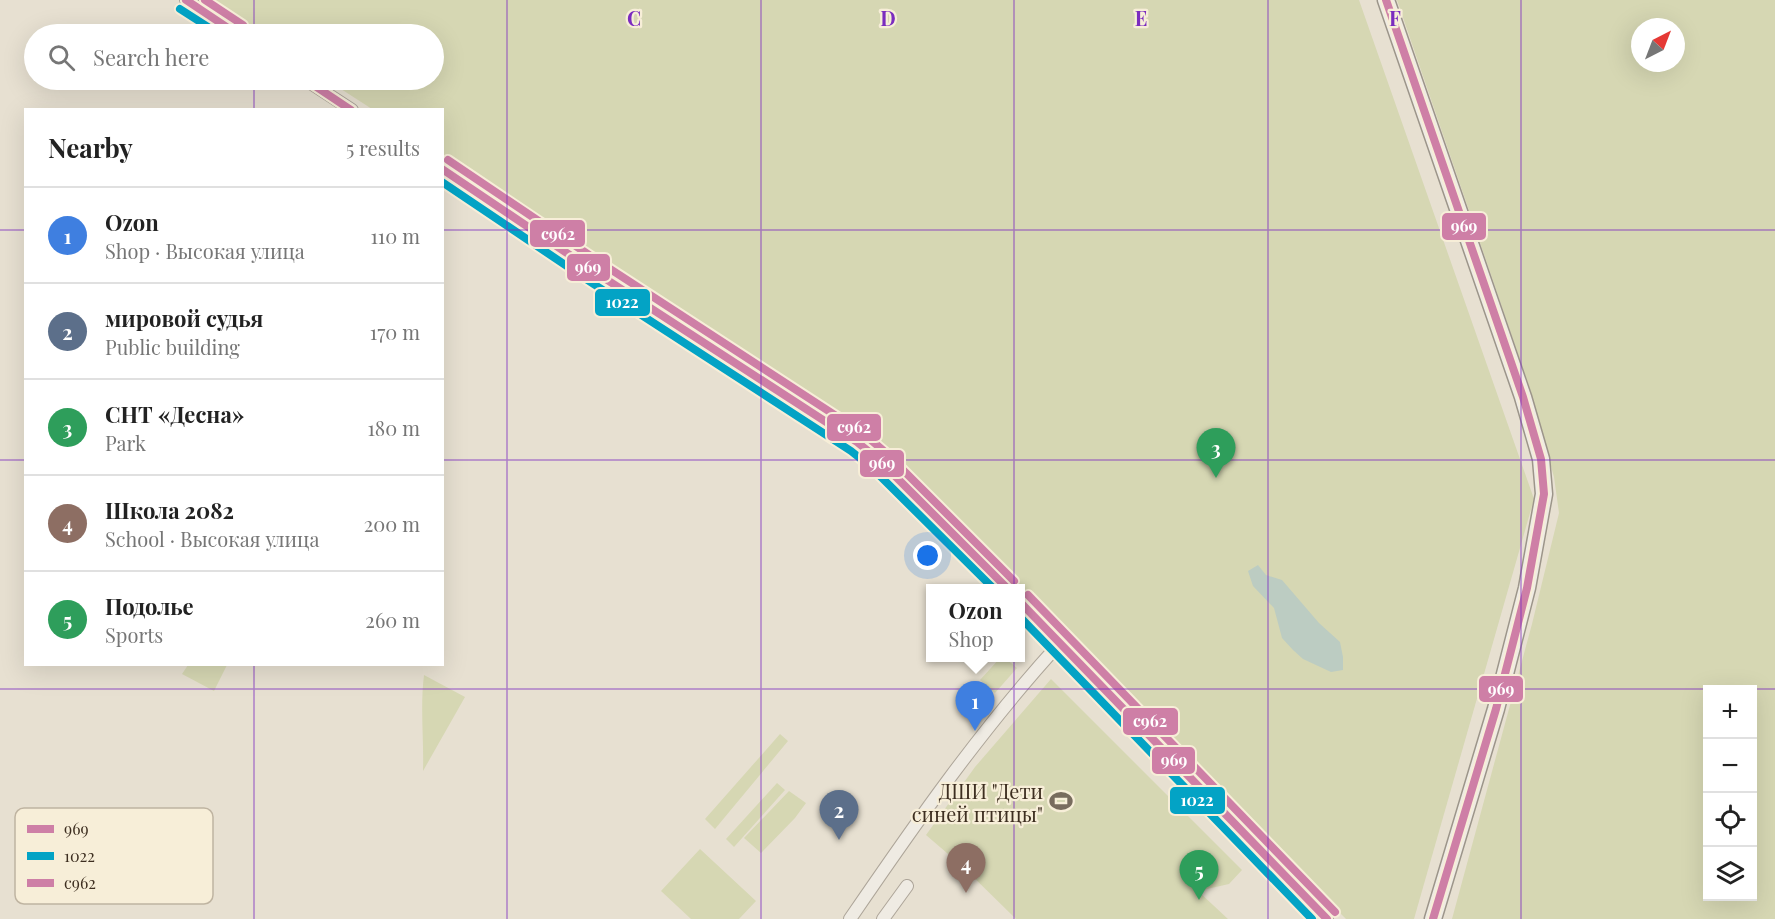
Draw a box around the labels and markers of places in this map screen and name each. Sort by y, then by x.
pin: 3 [1196,428,1236,478]
pin: 1 [956,682,994,731]
place label: ДШИ "Дети синей птицы" [912,777,1043,827]
sports icon: ДШИ "Дети синей птицы" [1048,788,1074,814]
pin: 2 [820,790,858,840]
pin: 4 [946,844,986,893]
pin: 5 [1180,850,1218,900]

